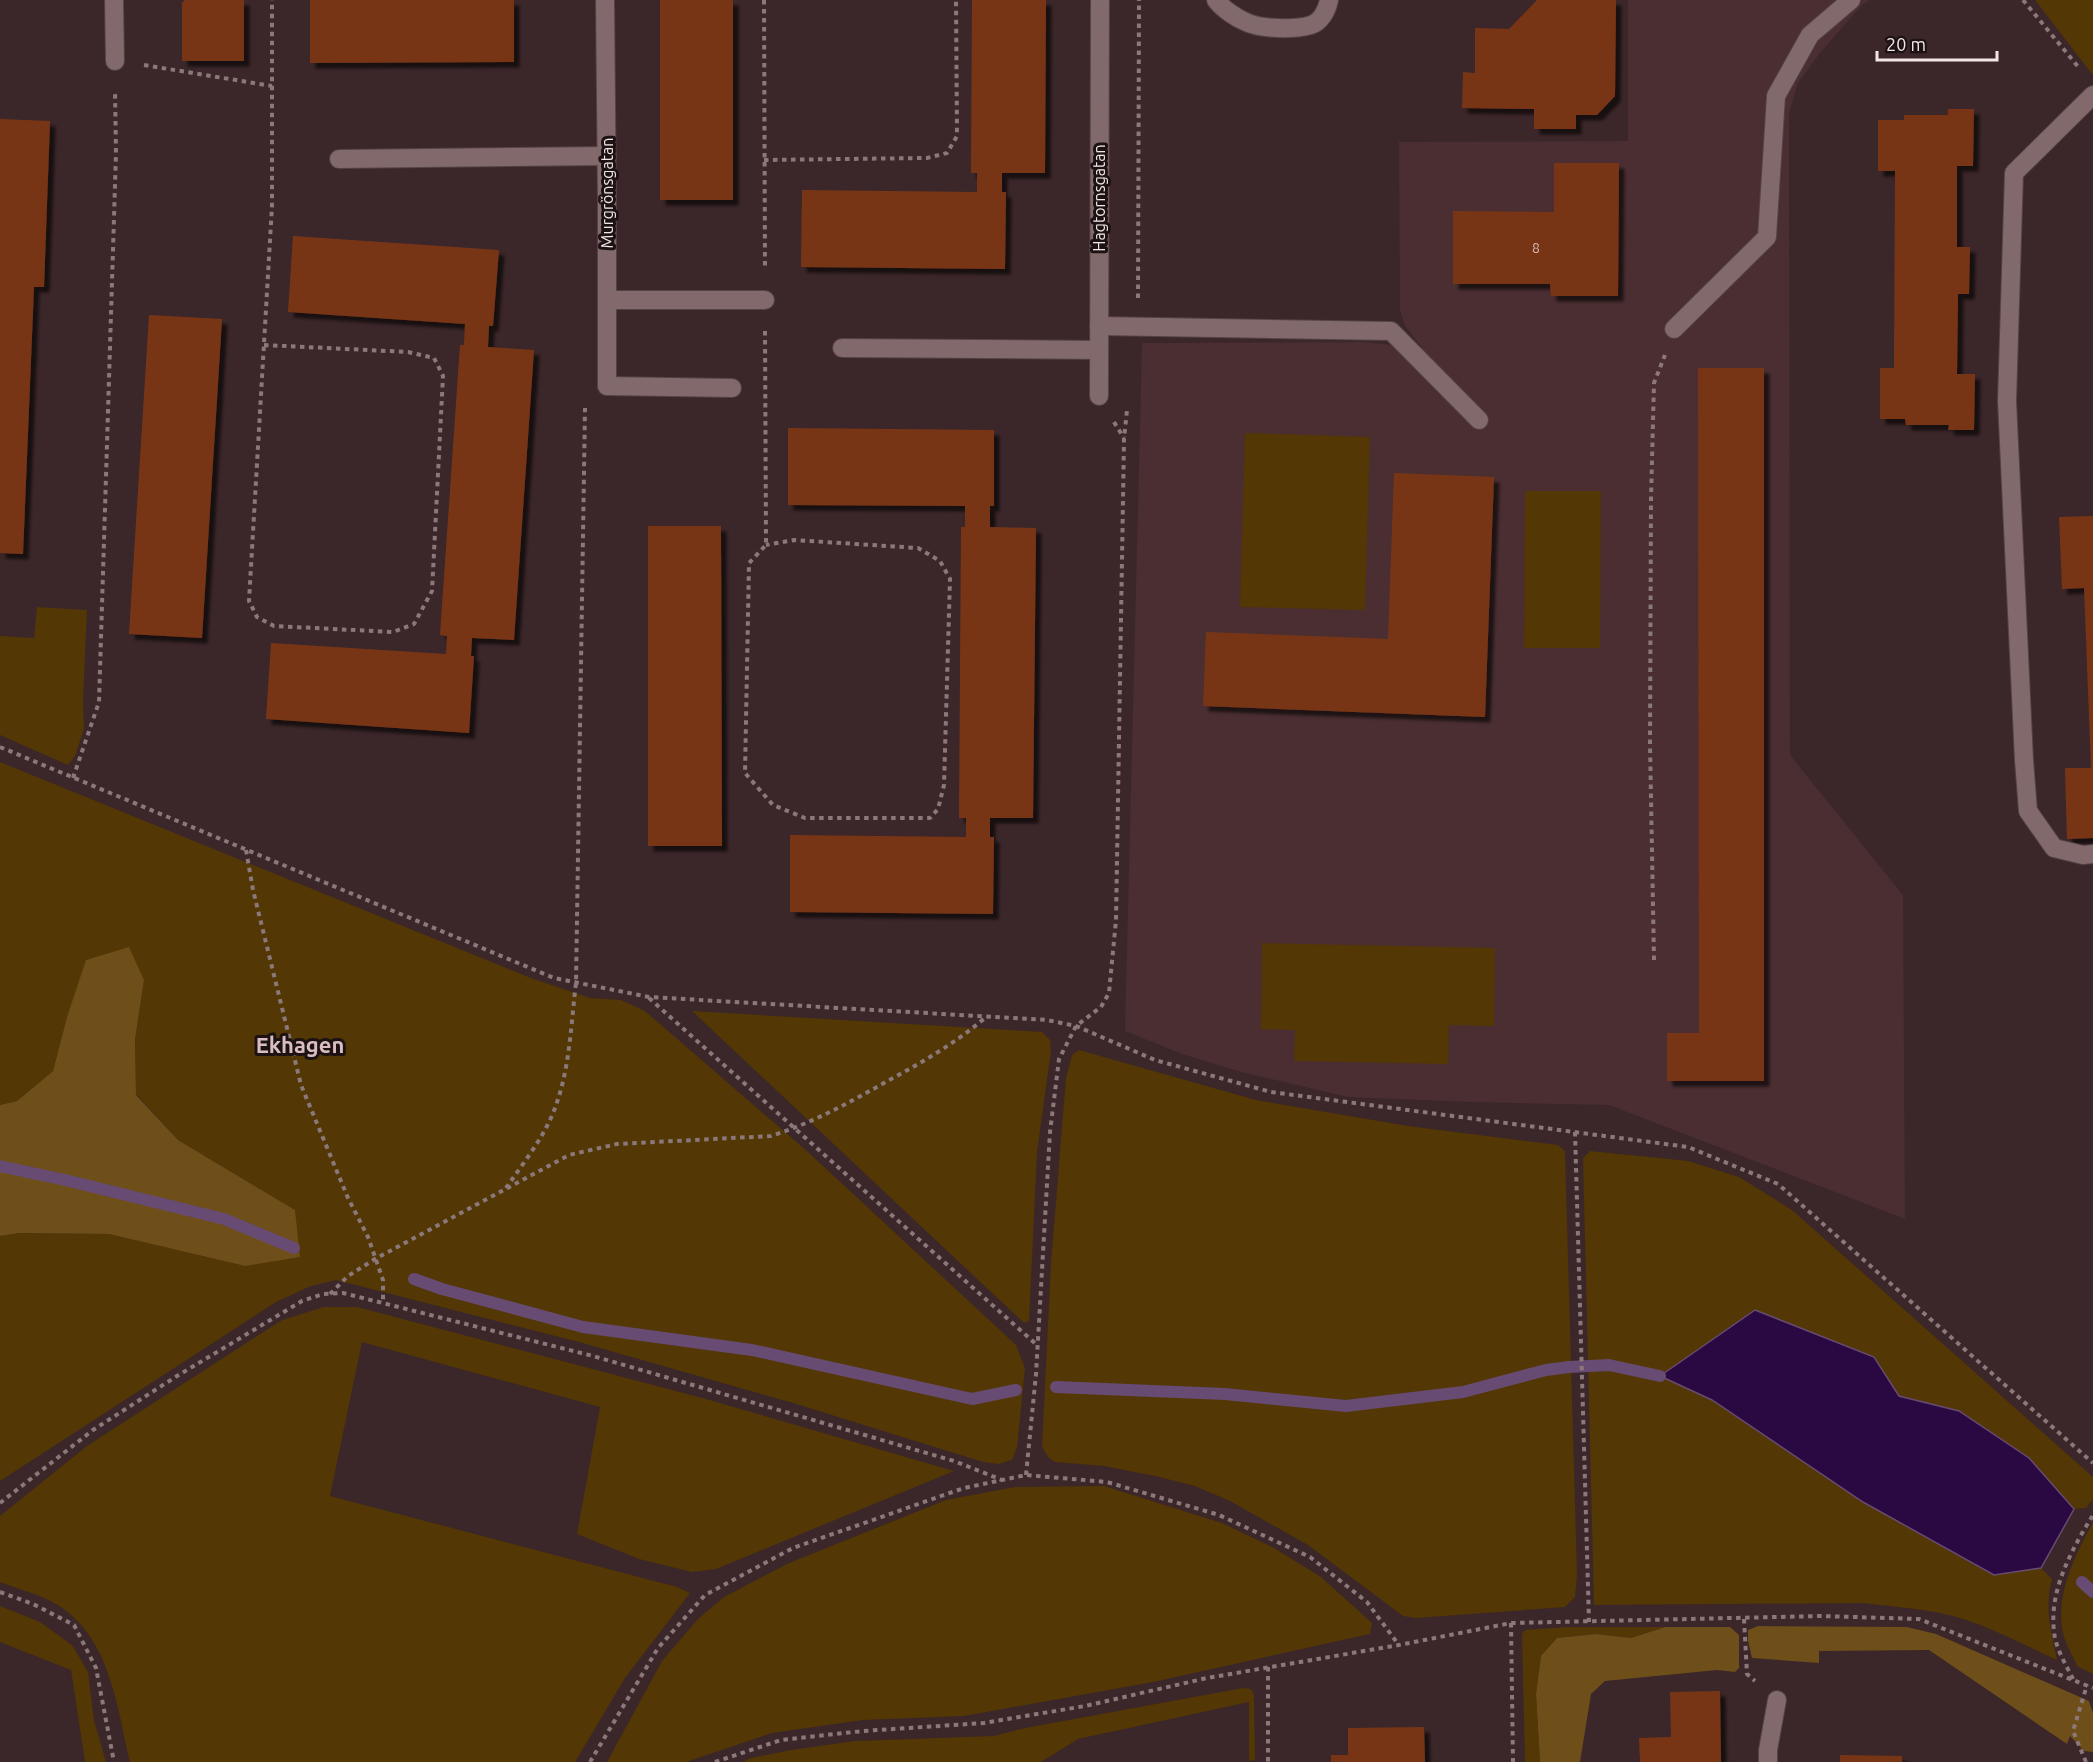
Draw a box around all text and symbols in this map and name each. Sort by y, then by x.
scale bar [1877,24,1997,62]
text: 20 m [1886,34,1926,54]
street label: Murgrönsgatan [598,138,616,248]
street label: Hagtornsgatan [1090,144,1108,252]
house number: 8 [1532,240,1540,256]
district label: Ekhagen [256,1032,344,1057]

